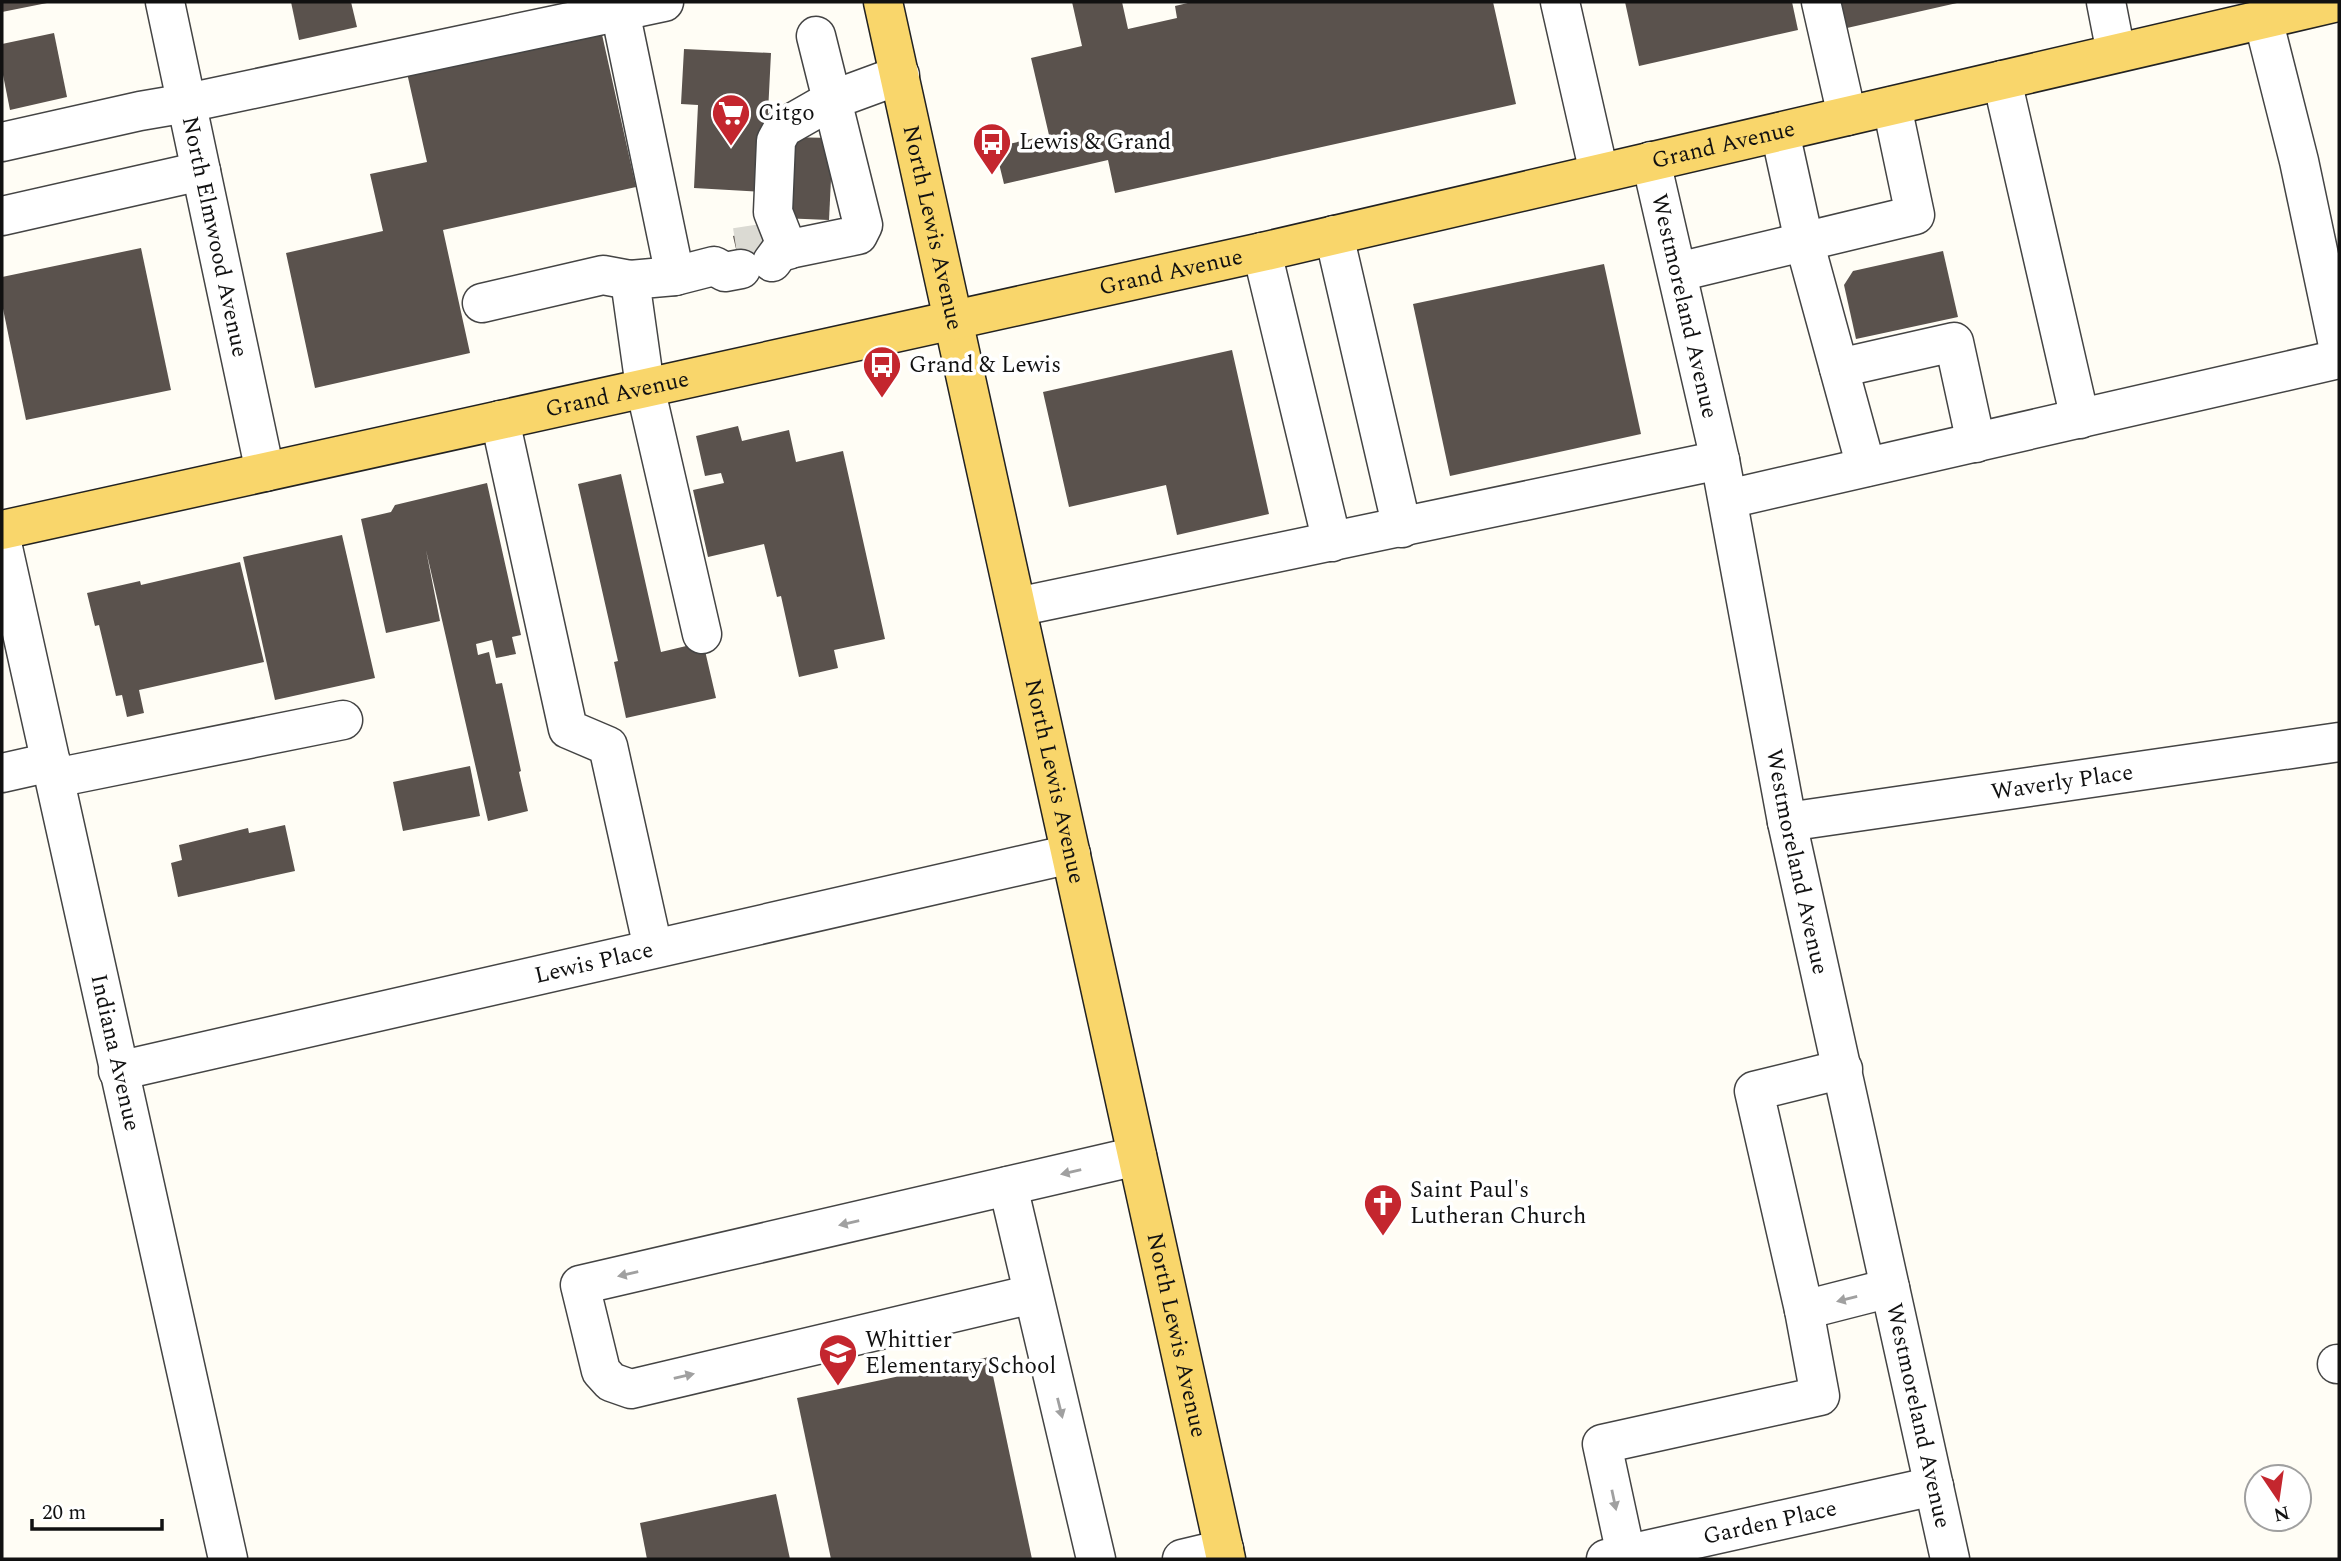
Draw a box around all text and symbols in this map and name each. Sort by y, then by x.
supermarket icon: Citgo [710,92,752,147]
place label: Citgo [758,96,815,131]
street label: Grand Avenue [1648,111,1799,178]
street label: North Elmwood Avenue [172,113,258,360]
bus stop icon: Lewis & Grand [971,121,1013,176]
street label: North Lewis Avenue [893,122,972,333]
place label: Lewis & Grand [1019,125,1171,160]
street label: Westmoreland Avenue [1642,190,1727,422]
street label: Grand Avenue [1096,239,1246,305]
bus stop icon: Grand & Lewis [861,344,903,399]
place label: Grand & Lewis [909,348,1061,383]
street label: Grand Avenue [542,361,692,427]
street label: North Lewis Avenue [1015,675,1094,887]
street label: Westmoreland Avenue [1756,746,1838,978]
street label: Waverly Place [1989,755,2135,810]
street label: Lewis Place [531,932,657,993]
street label: Indiana Avenue [81,971,150,1134]
one-way arrow [1060,1166,1082,1177]
place label: Saint Paul's Lutheran Church [1410,1173,1586,1234]
church icon: Saint Paul's Lutheran Church [1362,1182,1404,1237]
one-way arrow [838,1218,860,1229]
street label: North Lewis Avenue [1137,1229,1216,1441]
one-way arrow [617,1269,639,1280]
one-way arrow [1836,1294,1857,1304]
street label: Westmoreland Avenue [1876,1300,1960,1532]
place label: Whittier Elementary School [865,1323,1056,1384]
school or university icon: Whittier Elementary School [817,1332,859,1387]
one-way arrow [673,1370,695,1381]
one-way arrow [1055,1397,1066,1419]
north arrow [2243,1463,2313,1533]
scale bar [32,1488,161,1532]
one-way arrow [1609,1489,1620,1511]
street label: Garden Place [1700,1491,1840,1554]
text: 20 m [42,1497,86,1529]
text: N [2271,1497,2292,1529]

